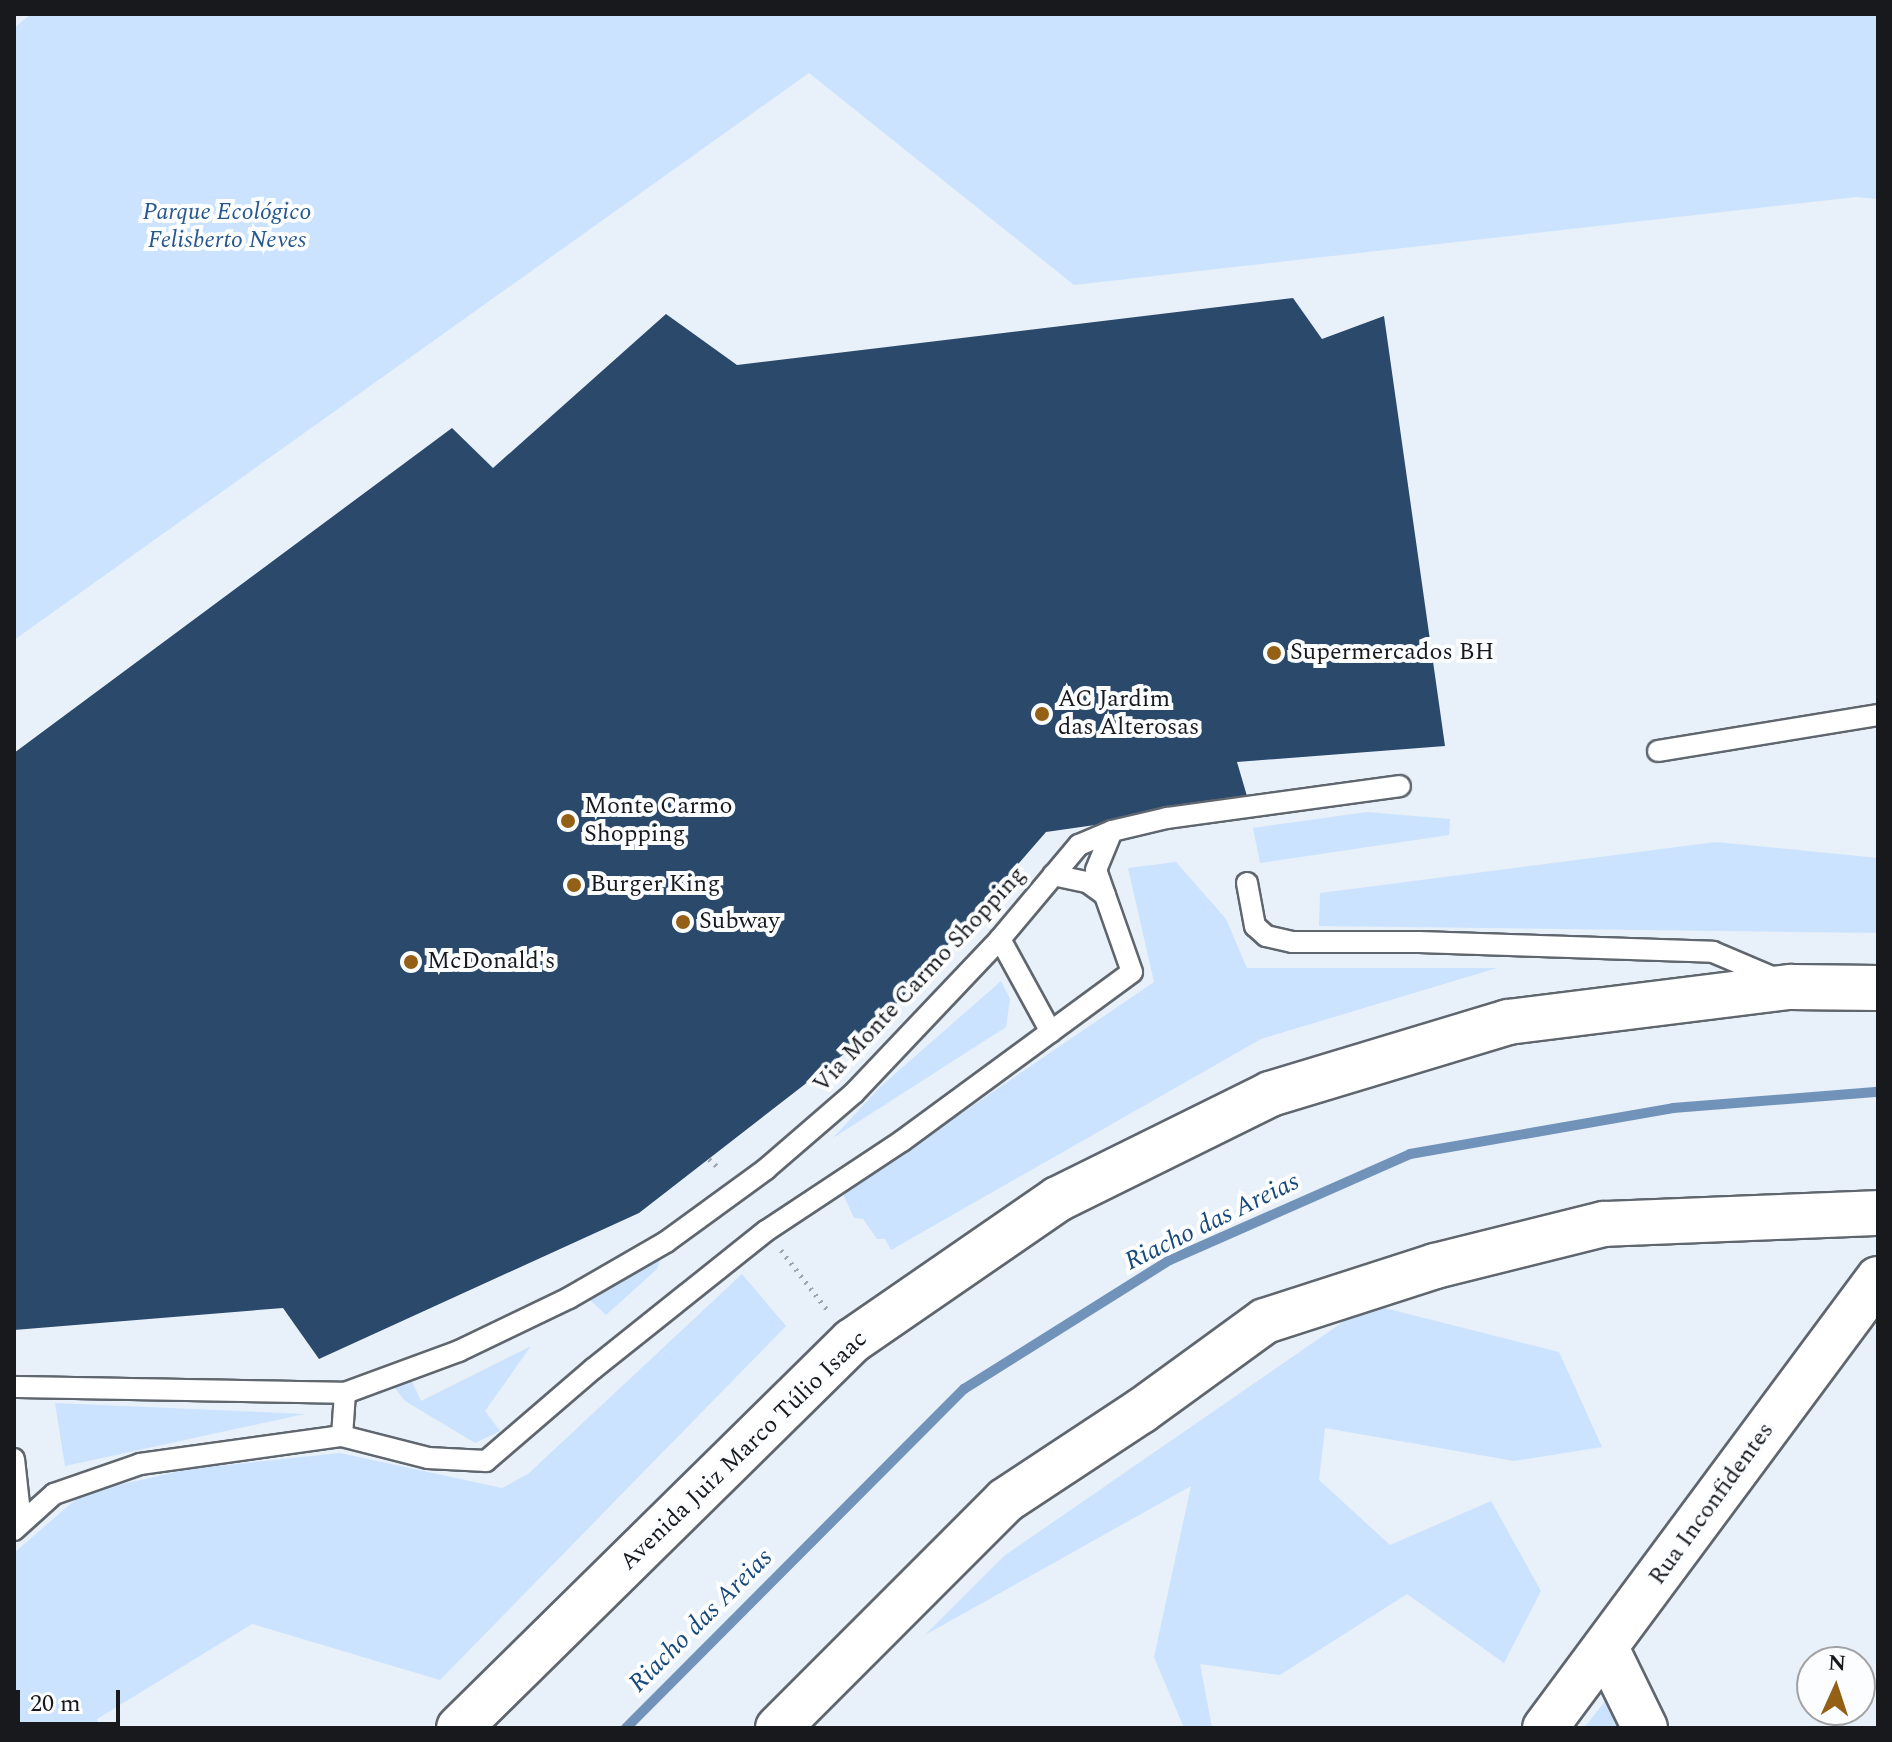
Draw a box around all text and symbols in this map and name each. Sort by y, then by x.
park label: Parque Ecológico Felisberto Neves [142,199,312,255]
place label: Supermercados BH [1290,639,1494,667]
marker: Supermercados BH [1265,644,1283,662]
place label: AC Jardim das Alterosas [1058,686,1199,742]
marker: AC Jardim das Alterosas [1033,705,1051,723]
place label: Monte Carmo Shopping [584,793,732,849]
marker: Monte Carmo Shopping [559,812,577,830]
street label: Via Monte Carmo Shopping [808,861,1032,1099]
place label: Burger King [590,871,720,899]
marker: Burger King [565,876,583,894]
place label: Subway [699,908,780,936]
marker: Subway [674,913,692,931]
place label: McDonald's [427,948,555,976]
marker: McDonald's [402,953,420,971]
water label: Riacho das Areias [1120,1166,1304,1278]
street label: Avenida Juiz Marco Túlio Isaac [614,1325,874,1577]
street label: Rua Inconfidentes [1643,1417,1781,1591]
water label: Riacho das Areias [623,1543,779,1699]
north arrow [1796,1646,1876,1726]
text: N [1827,1647,1847,1680]
scale bar [20,1674,124,1724]
text: 20 m [30,1686,81,1722]

